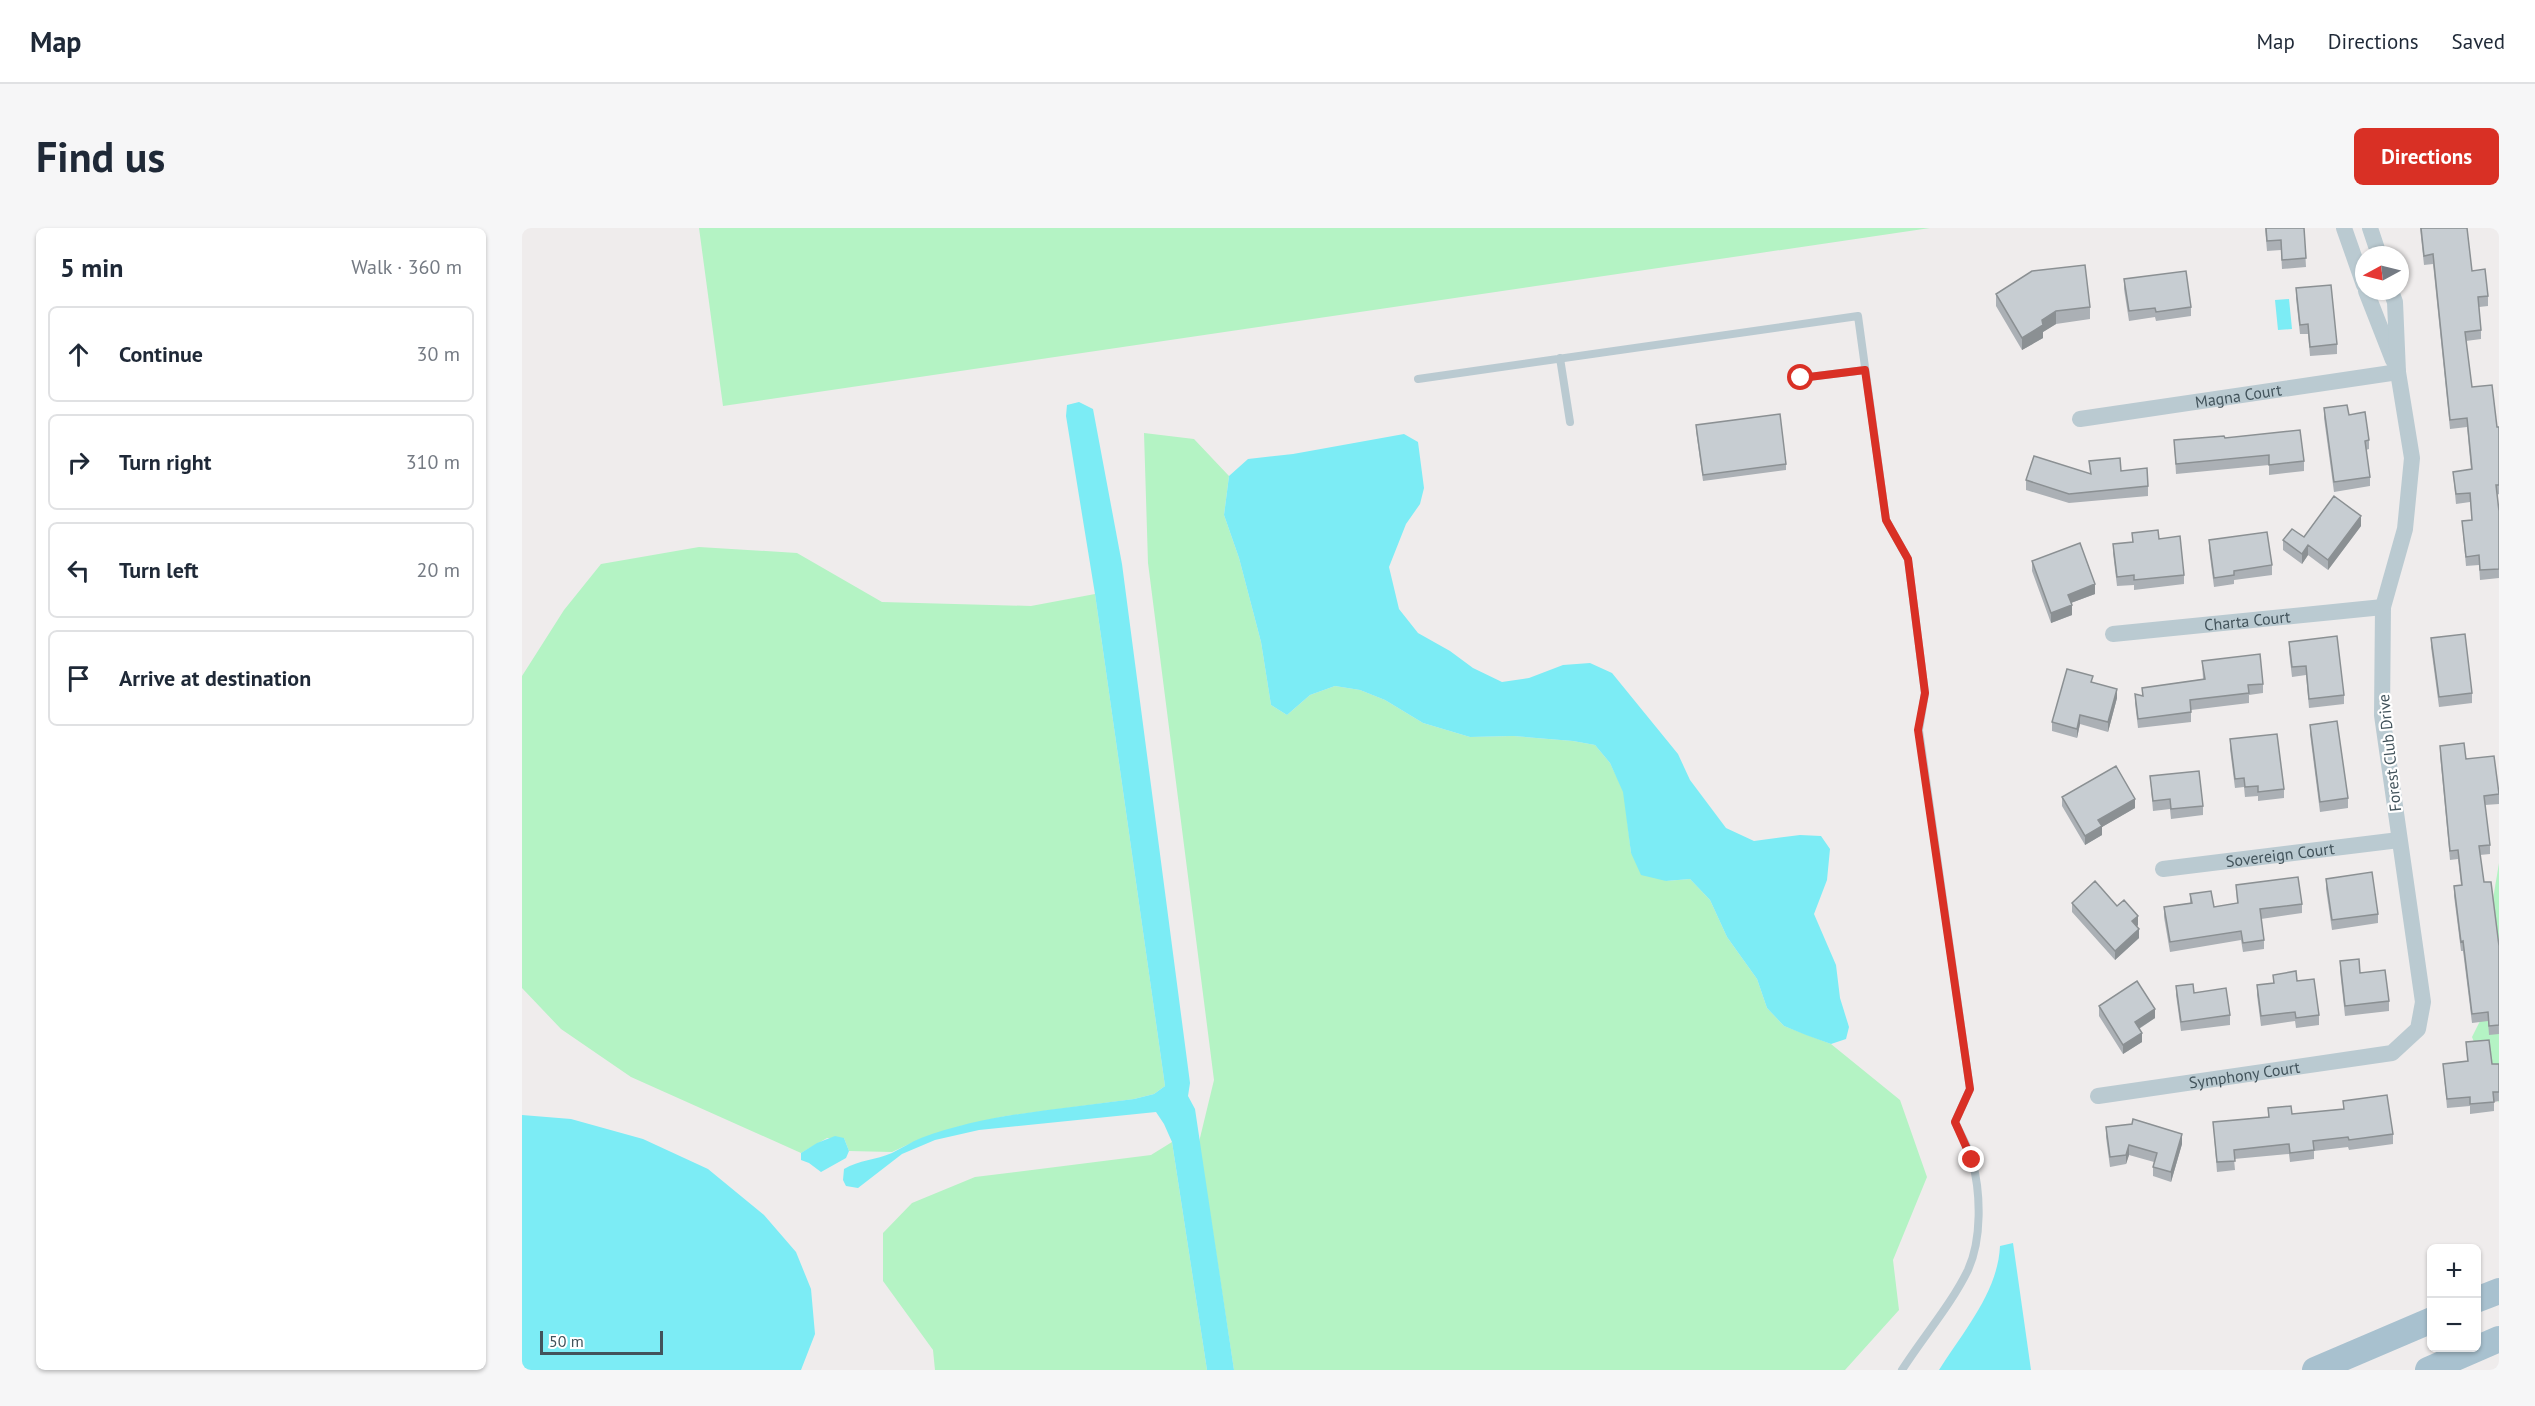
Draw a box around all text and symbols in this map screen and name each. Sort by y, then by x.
text: Map [30,23,81,60]
text: Map [2256,28,2295,55]
text: Directions [2328,28,2419,55]
text: Saved [2452,28,2505,55]
button: Directions [2354,128,2499,185]
text: Find us [36,129,165,184]
north arrow [2355,246,2409,300]
text: 5 min [60,251,123,284]
text: Walk · 360 m [351,254,462,280]
icon: ahead [62,338,95,371]
text: Continue [119,340,203,368]
text: 30 m [417,341,460,367]
route start [1787,364,1813,390]
street label: Magna Court [2194,379,2283,412]
icon: right [62,446,95,479]
text: Turn right [119,448,211,476]
text: 310 m [406,449,460,475]
icon: left [62,554,95,587]
text: Turn left [119,556,199,584]
text: 20 m [417,557,460,583]
street label: Charta Court [2203,606,2292,635]
icon: arrive [62,662,95,695]
text: Arrive at destination [119,664,311,692]
street label: Forest Club Drive [2373,693,2405,813]
street label: Sovereign Court [2225,838,2336,871]
street label: Symphony Court [2188,1056,2302,1093]
route end [1958,1146,1984,1172]
map controls [2427,1244,2481,1352]
button: + [2427,1244,2481,1298]
button: − [2427,1298,2481,1352]
scale bar [540,1328,663,1356]
text: 50 m [549,1331,584,1351]

